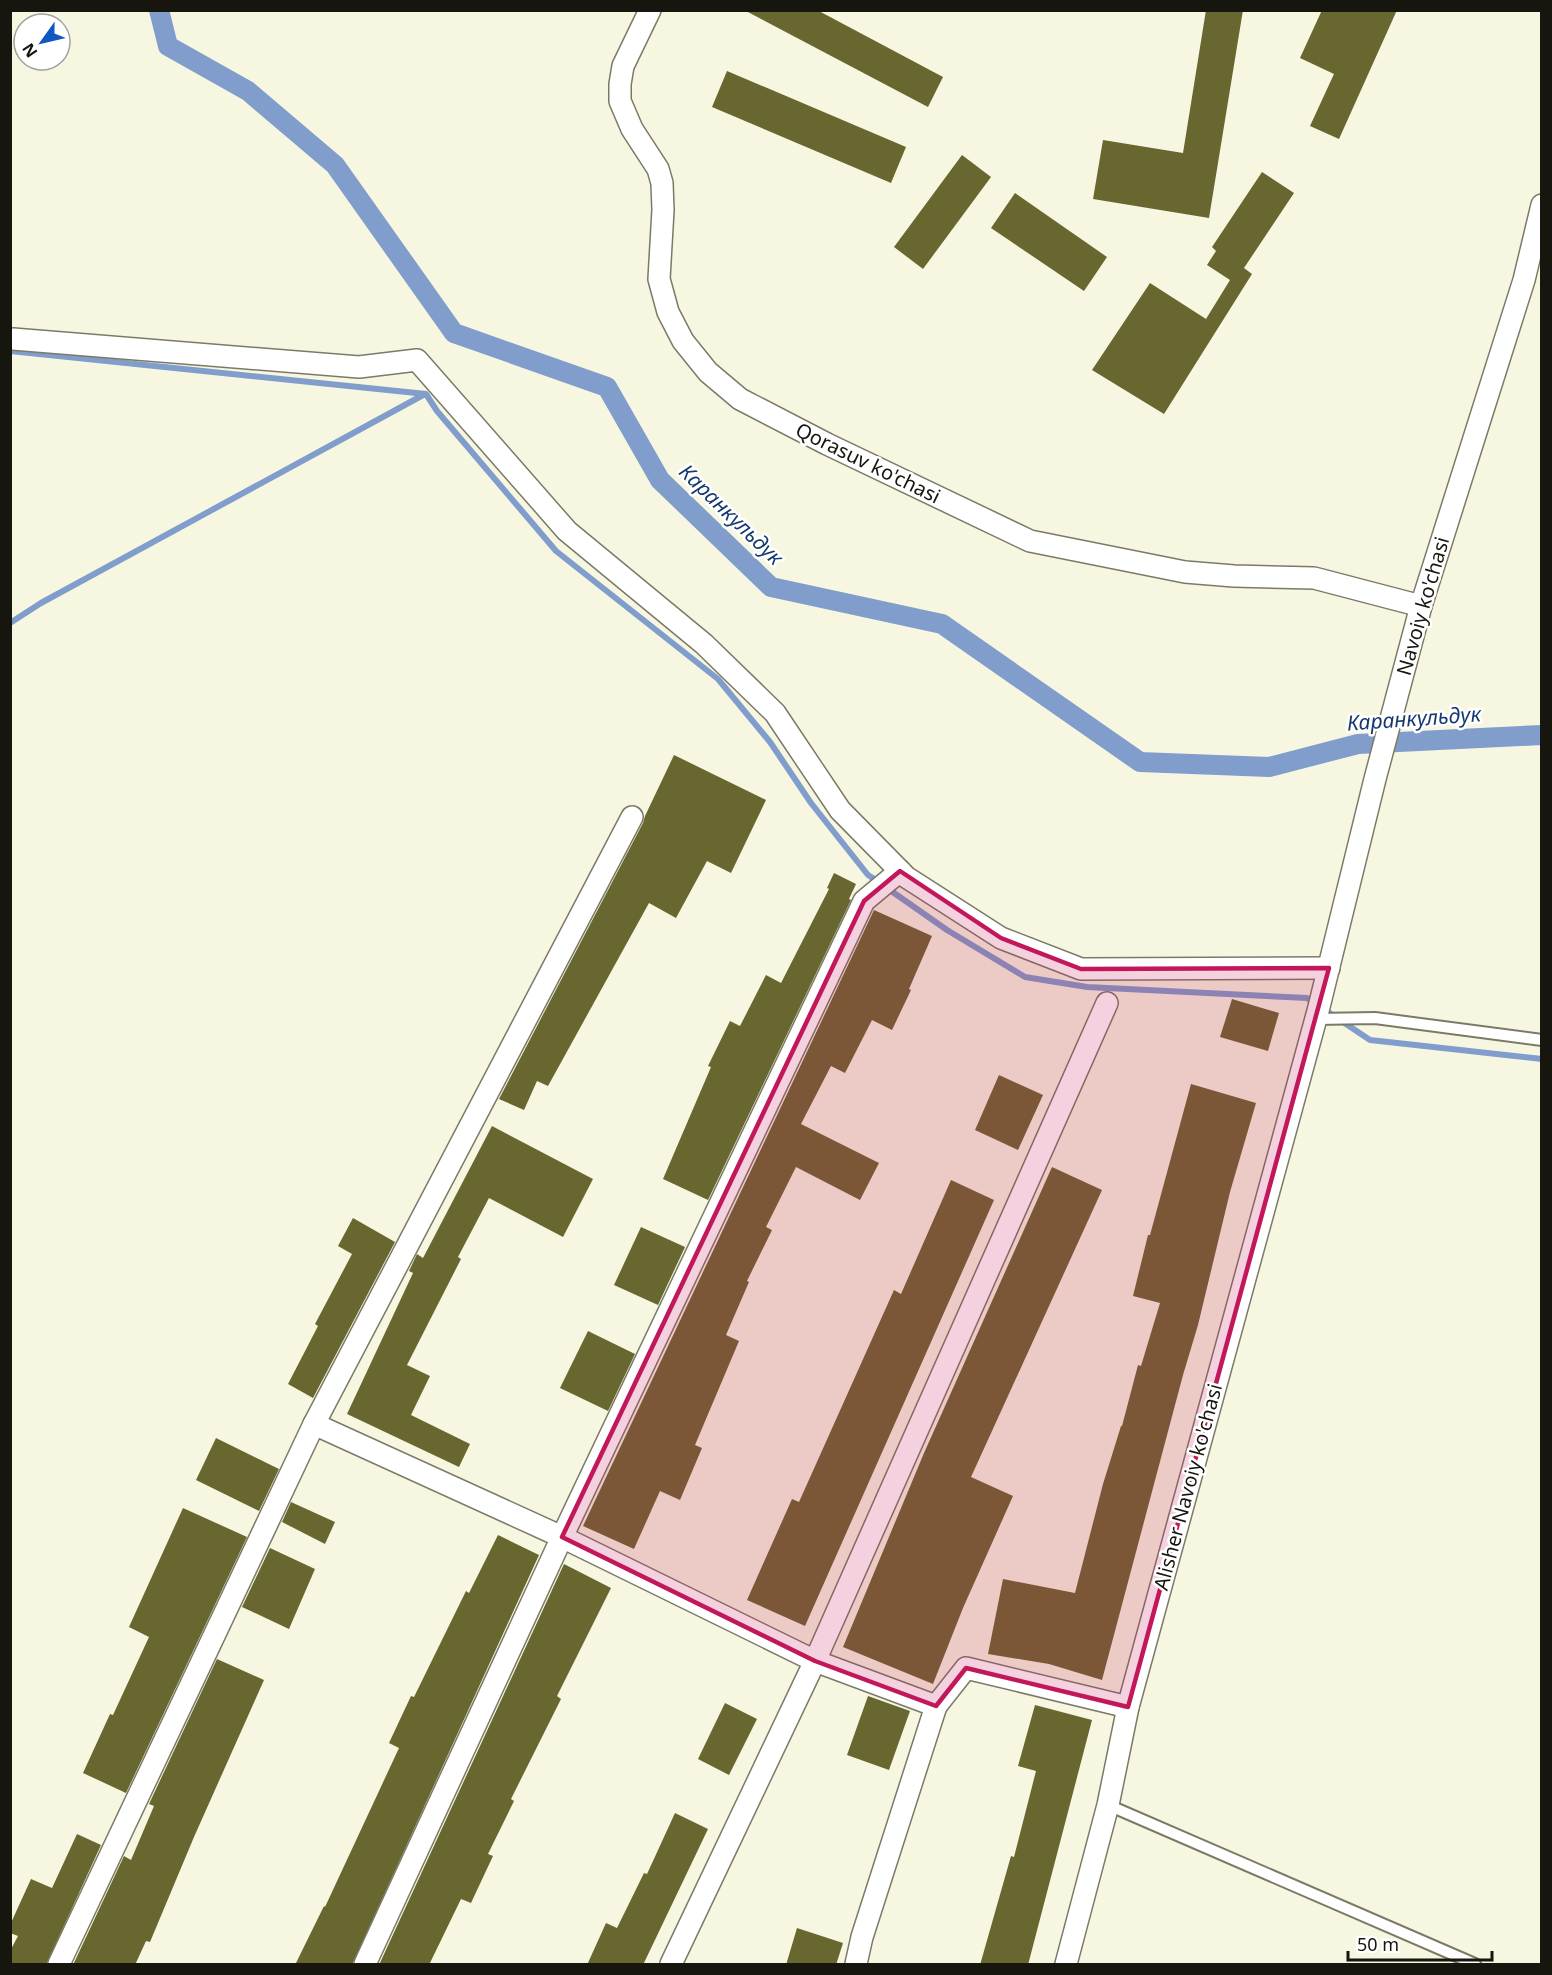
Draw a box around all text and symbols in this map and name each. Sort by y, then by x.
north arrow [12,12,72,72]
text: N [17,39,42,62]
street label: Qorasuv ko'chasi [791,416,945,509]
water label: Каранкульдук [674,458,791,572]
street label: Navoiy ko'chasi [1390,533,1455,678]
water label: Каранкульдук [1346,699,1483,737]
street label: Alisher Navoiy ko'chasi [1147,1381,1228,1593]
scale bar [1348,1924,1492,1962]
text: 50 m [1357,1932,1399,1956]

